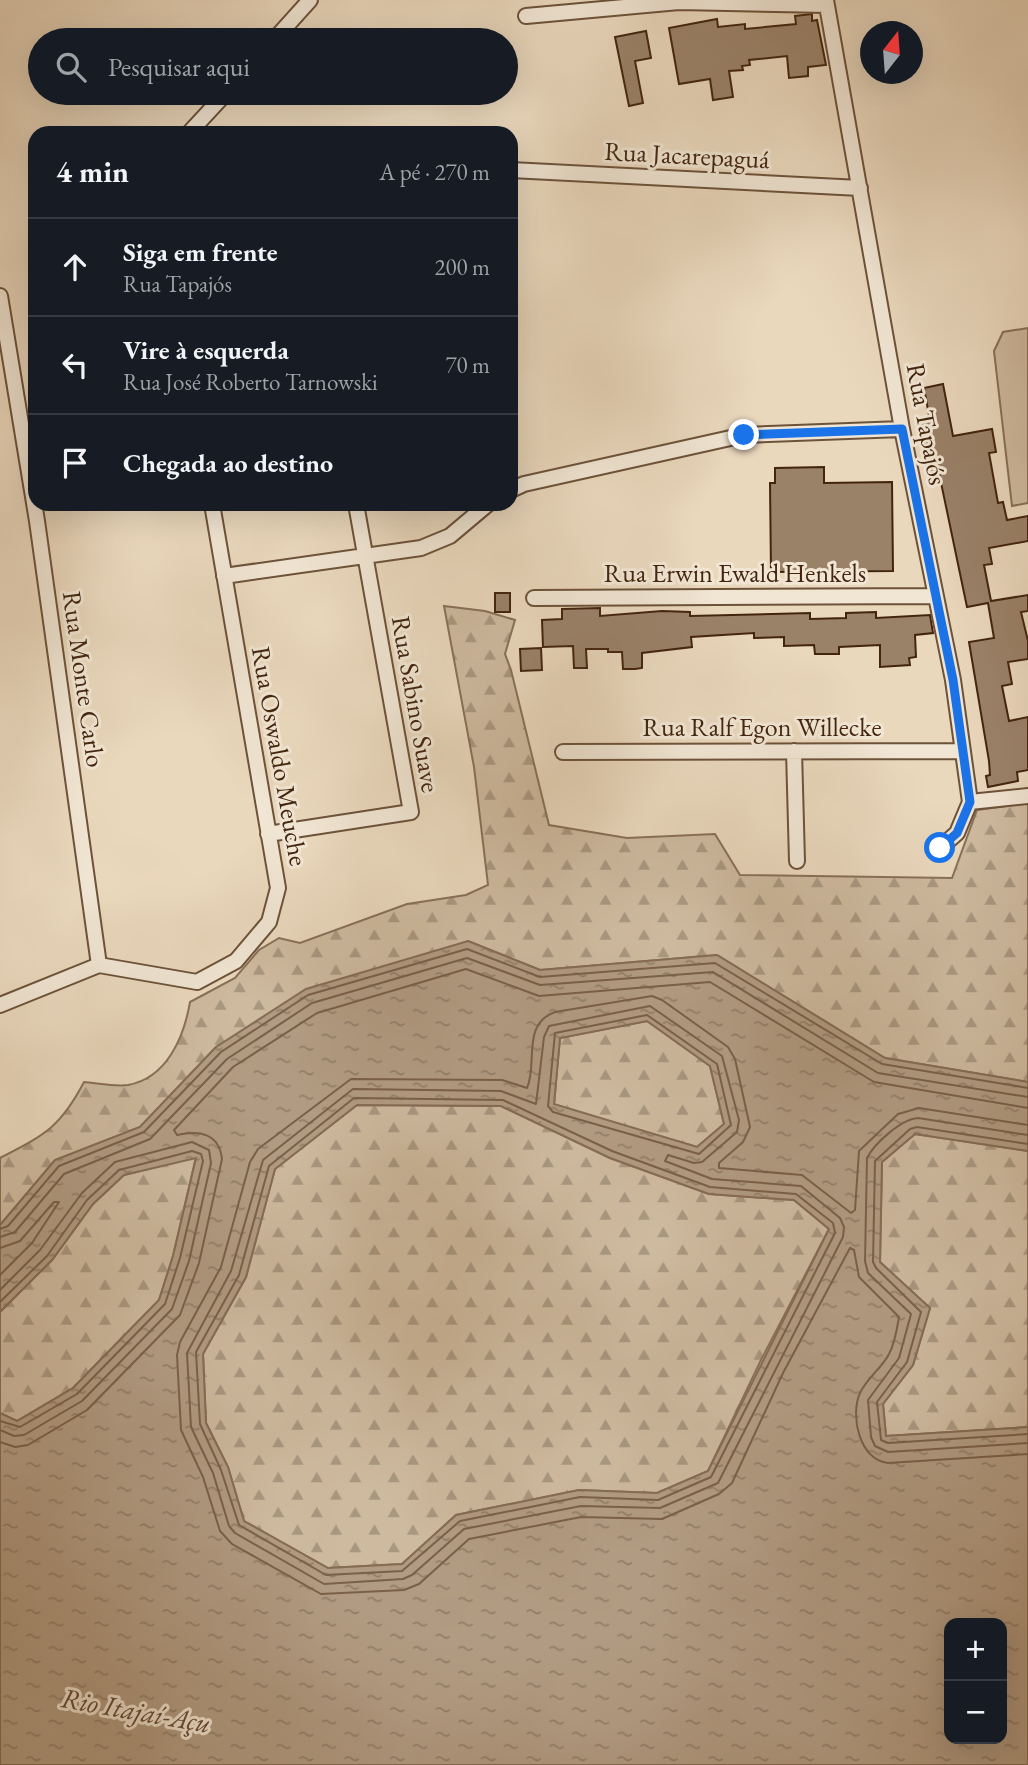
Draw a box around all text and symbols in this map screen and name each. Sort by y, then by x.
north arrow [860,21,923,84]
search box [28,28,518,105]
icon: search [52,48,90,86]
text: Pesquisar aqui [108,50,250,84]
street label: Rua Jacarepaguá [604,134,771,176]
text: 4 min [56,152,129,191]
text: A pé · 270 m [379,157,490,187]
text: Siga em frente [123,235,278,269]
icon: ahead [56,248,94,286]
text: 200 m [434,252,490,282]
text: Rua Tapajós [123,269,232,299]
text: Vire à esquerda [123,333,289,367]
icon: left [56,346,94,384]
text: 70 m [445,350,490,380]
street label: Rua Tapajós [899,360,955,488]
text: Rua José Roberto Tarnowski [123,367,378,397]
route end [728,419,759,450]
icon: arrive [56,444,94,482]
text: Chegada ao destino [123,446,333,480]
street label: Rua Erwin Ewald Henkels [604,556,866,590]
street label: Rua Monte Carlo [55,589,113,769]
street label: Rua Sabino Suave [384,613,448,795]
street label: Rua Oswaldo Meuche [244,644,316,868]
street label: Rua Ralf Egon Willecke [642,710,882,744]
route start [924,832,955,863]
map controls [944,1618,1007,1744]
button: + [944,1618,1007,1681]
water label: Rio Itajaí-Açu [58,1679,214,1741]
button: − [944,1681,1007,1744]

